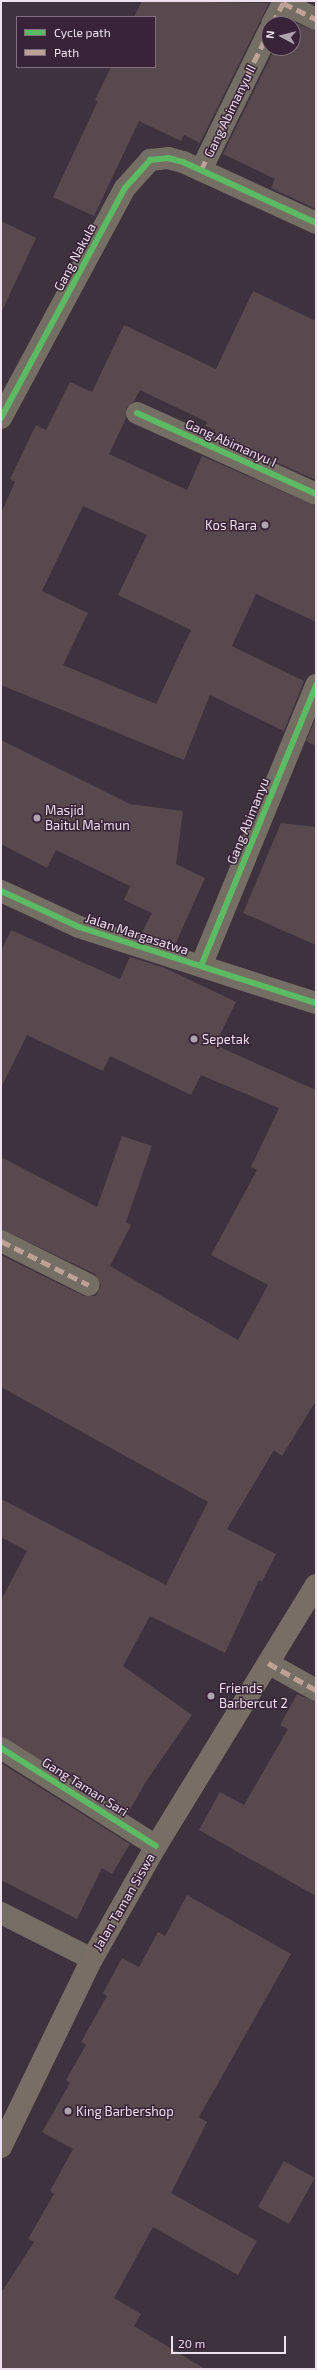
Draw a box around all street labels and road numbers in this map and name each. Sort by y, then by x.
street label: Gang Abimanyu II [201,62,259,160]
street label: Gang Nakula [51,221,99,293]
street label: Gang Abimanyu I [183,416,279,470]
street label: Gang Abimanyu [224,775,272,867]
street label: Jalan Margasatwa [83,910,191,958]
street label: Gang Taman Sari [39,1754,131,1820]
street label: Jalan Taman Siswa [90,1850,158,1954]

